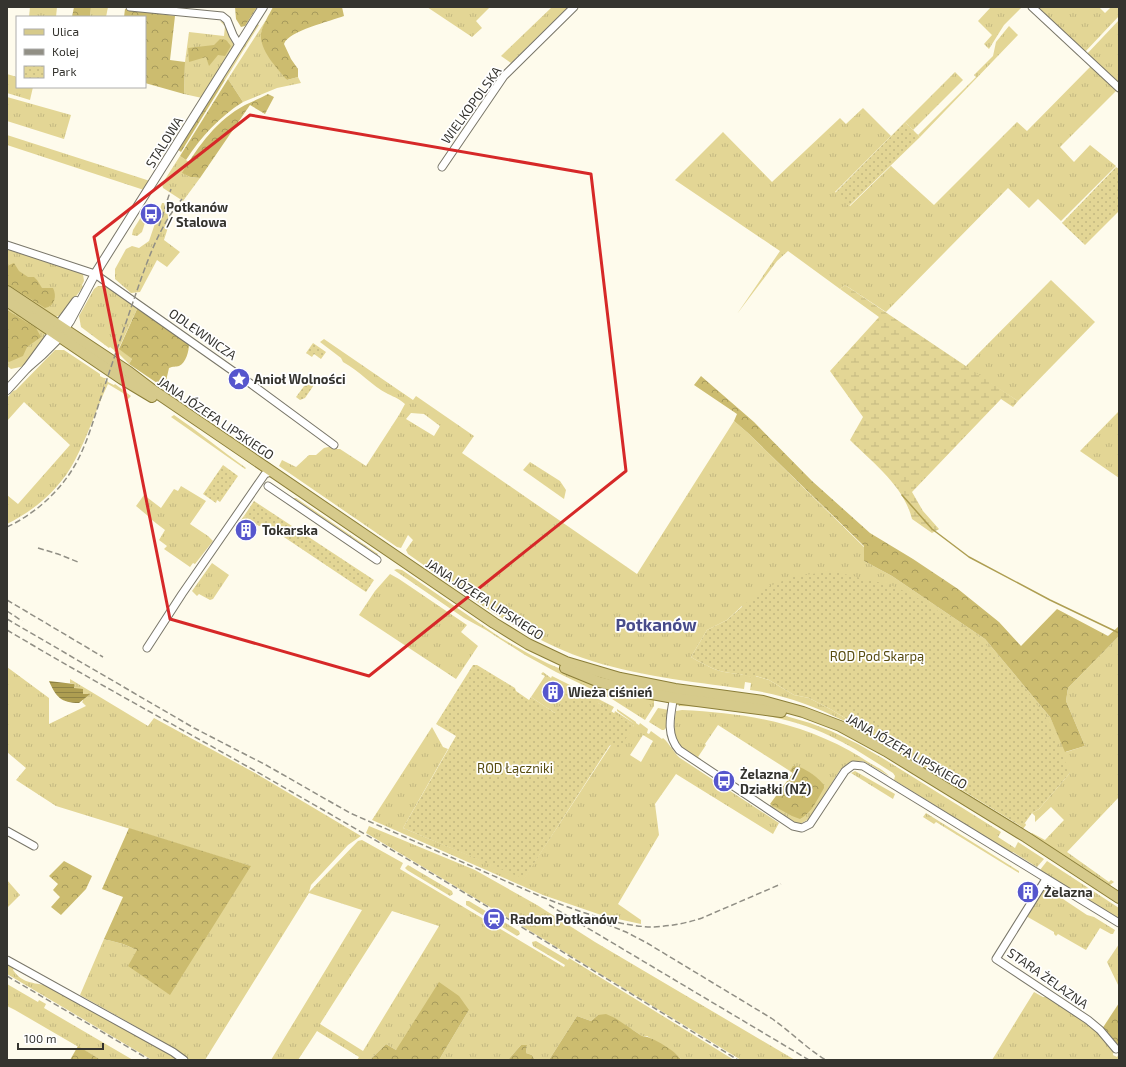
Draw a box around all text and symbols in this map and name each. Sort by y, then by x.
legend [16,16,146,88]
text: Ulica [52,24,79,38]
text: Kolej [52,44,79,59]
street label: WIELKOPOLSKA [438,63,504,147]
text: Park [52,64,77,78]
street label: STALOWA [142,113,186,171]
place label: Potkanów / Stalowa [166,199,228,230]
bus stop icon: Potkanów / Stalowa [138,201,164,227]
street label: ODLEWNICZA [166,305,240,363]
place icon: Anioł Wolności [226,366,252,392]
place label: Anioł Wolności [254,371,346,387]
street label: JANA JÓZEFA LIPSKIEGO [155,372,278,463]
building icon: Tokarska [233,517,259,543]
place label: Tokarska [262,522,318,538]
street label: JANA JÓZEFA LIPSKIEGO [423,554,547,643]
district label: Potkanów [615,614,697,634]
park label: ROD Pod Skarpą [830,648,924,664]
building icon: Wieża ciśnień [540,679,566,705]
place label: Wieża ciśnień [568,684,653,700]
street label: JANA JÓZEFA LIPSKIEGO [844,709,971,792]
park label: ROD Łączniki [477,760,553,776]
place label: Żelazna / Działki (NŻ) [740,766,812,797]
bus stop icon: Żelazna / Działki (NŻ) [711,768,737,794]
building icon: Żelazna [1015,879,1041,905]
place label: Żelazna [1044,884,1093,900]
station icon: Radom Potkanów [481,906,507,932]
place label: Radom Potkanów [510,911,618,927]
street label: STARA ŻELAZNA [1005,944,1091,1012]
scale bar [18,1025,103,1051]
text: 100 m [24,1031,56,1045]

